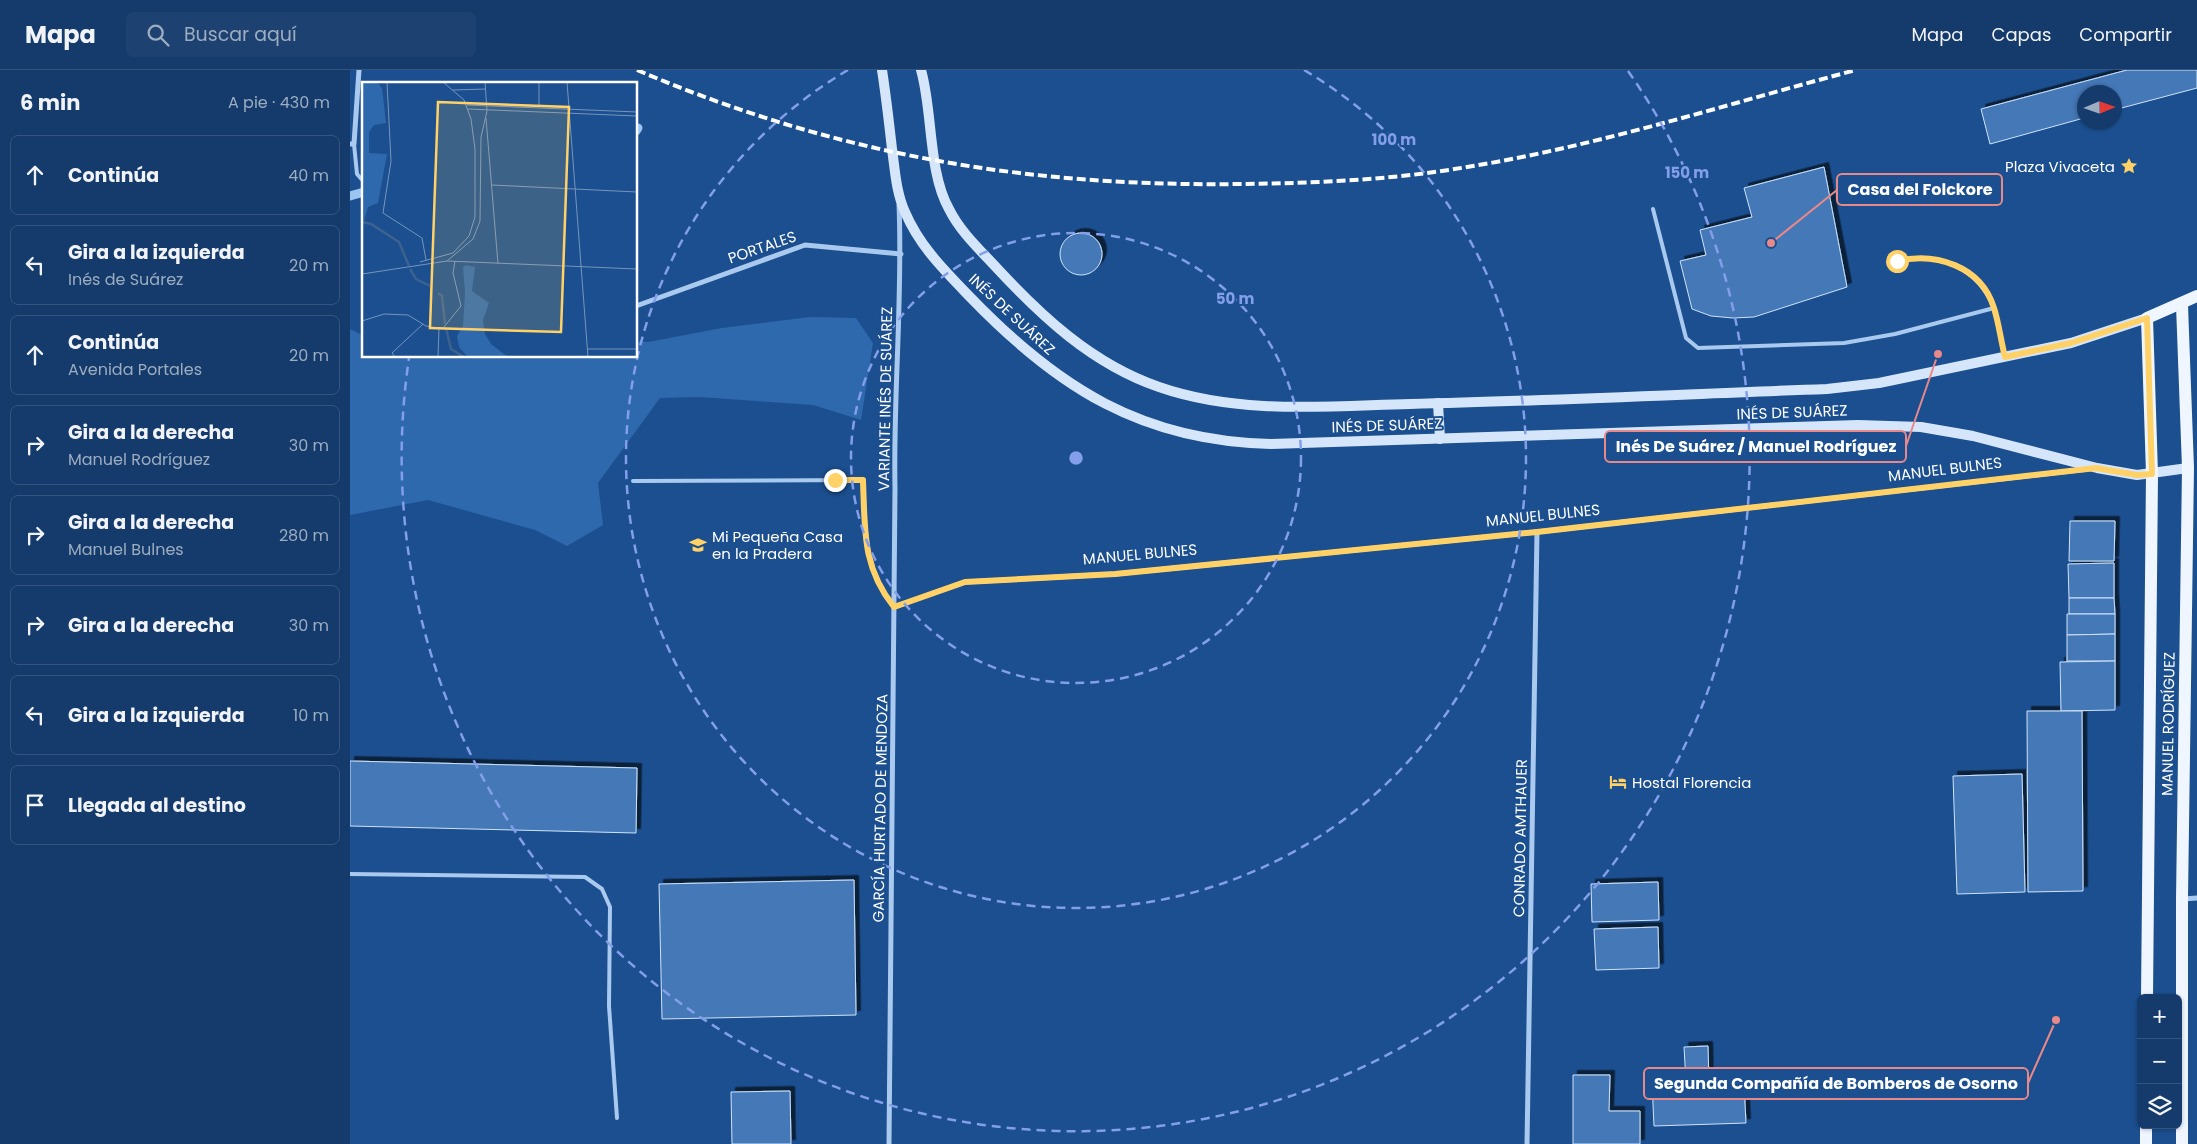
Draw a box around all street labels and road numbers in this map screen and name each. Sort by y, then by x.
street label: PORTALES [725,226,799,268]
street label: INÉS DE SUÁREZ [964,268,1060,360]
street label: VARIANTE INÉS DE SUÁREZ [873,307,897,491]
street label: INÉS DE SUÁREZ [1736,400,1848,424]
street label: INÉS DE SUÁREZ [1331,413,1443,437]
street label: MANUEL BULNES [1887,452,2003,486]
street label: MANUEL BULNES [1485,499,1601,531]
street label: MANUEL BULNES [1082,539,1198,569]
street label: MANUEL RODRÍGUEZ [2156,652,2180,796]
street label: GARCÍA HURTADO DE MENDOZA [868,694,892,922]
street label: CONRADO AMTHAUER [1508,759,1532,917]

